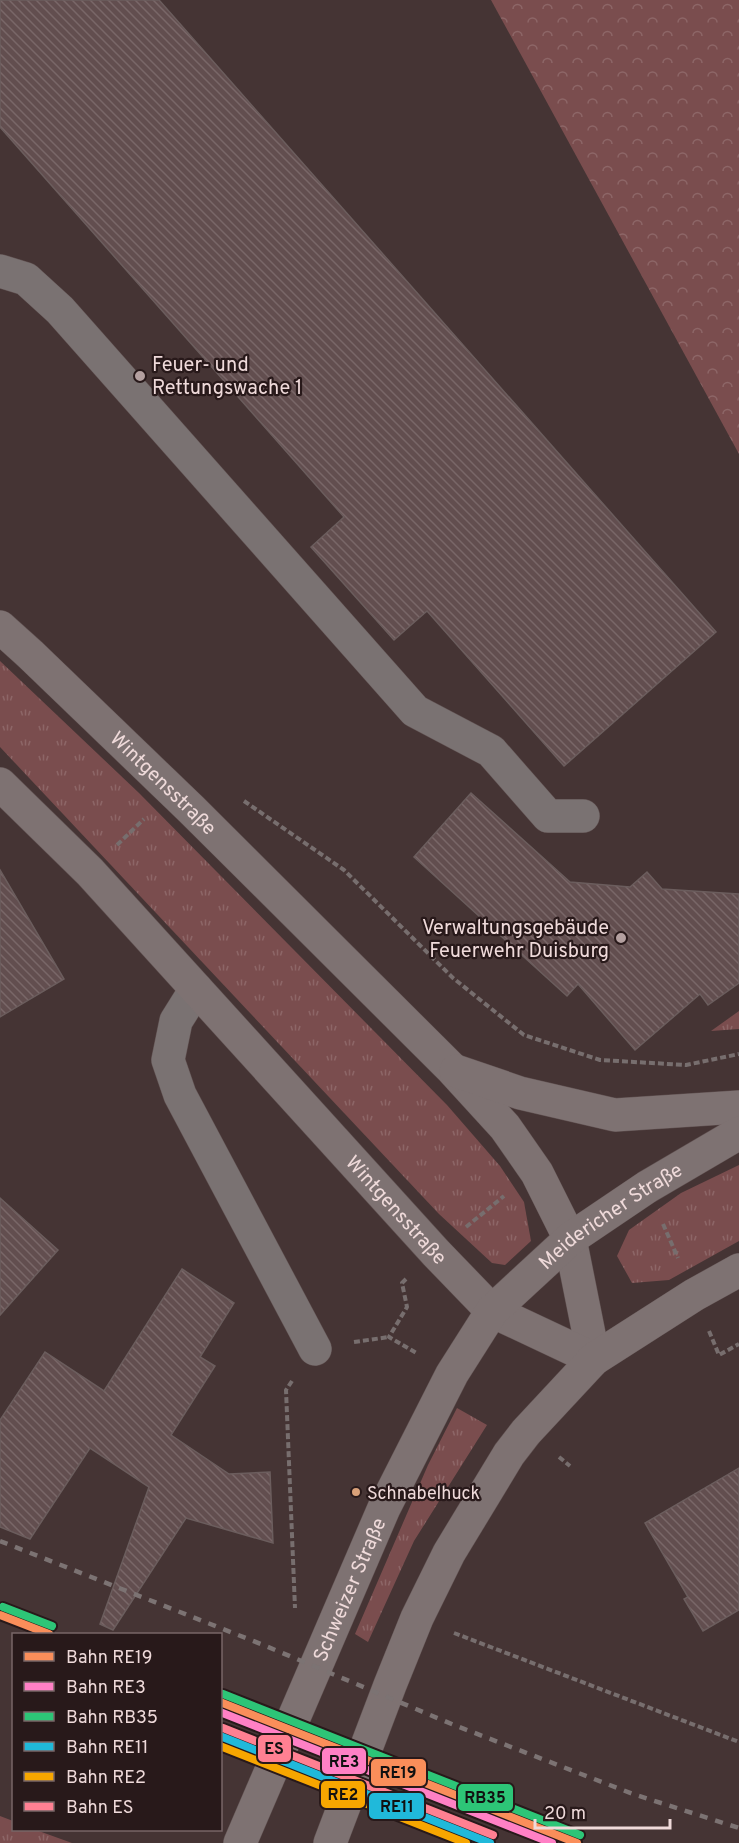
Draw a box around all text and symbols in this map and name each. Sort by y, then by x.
place label: Feuer- und Rettungswache 1 [152,353,302,402]
marker: Feuer- und Rettungswache 1 [133,369,147,383]
street label: Wintgensstraße [103,727,221,842]
place label: Verwaltungsgebäude Feuerwehr Duisburg [422,916,609,965]
marker: Verwaltungsgebäude Feuerwehr Duisburg [614,931,628,945]
street label: Wintgensstraße [339,1151,451,1271]
street label: Meidericher Straße [534,1158,688,1276]
place label: Schnabelhuck [367,1483,480,1506]
marker: Schnabelhuck [350,1486,362,1498]
street label: Schweizer Straße [308,1514,393,1666]
legend [12,1633,222,1831]
text: Bahn RE19 [66,1647,152,1670]
text: Bahn RE3 [66,1677,146,1700]
text: Bahn RB35 [66,1707,158,1730]
line badge: ES [257,1734,292,1763]
text: Bahn RE11 [66,1737,148,1760]
text: ES [264,1740,284,1760]
line badge: RE3 [321,1747,367,1775]
text: RE3 [329,1753,359,1773]
line badge: RE19 [370,1758,427,1787]
text: RE19 [379,1764,417,1784]
text: Bahn RE2 [66,1767,146,1790]
line badge: RE2 [320,1780,366,1809]
line badge: RB35 [457,1783,514,1812]
text: RE2 [328,1786,358,1806]
text: RB35 [464,1789,506,1809]
line badge: RE11 [368,1792,425,1820]
scale bar [535,1792,670,1830]
text: Bahn ES [66,1797,134,1820]
text: RE11 [380,1798,414,1818]
text: 20 m [544,1803,586,1826]

